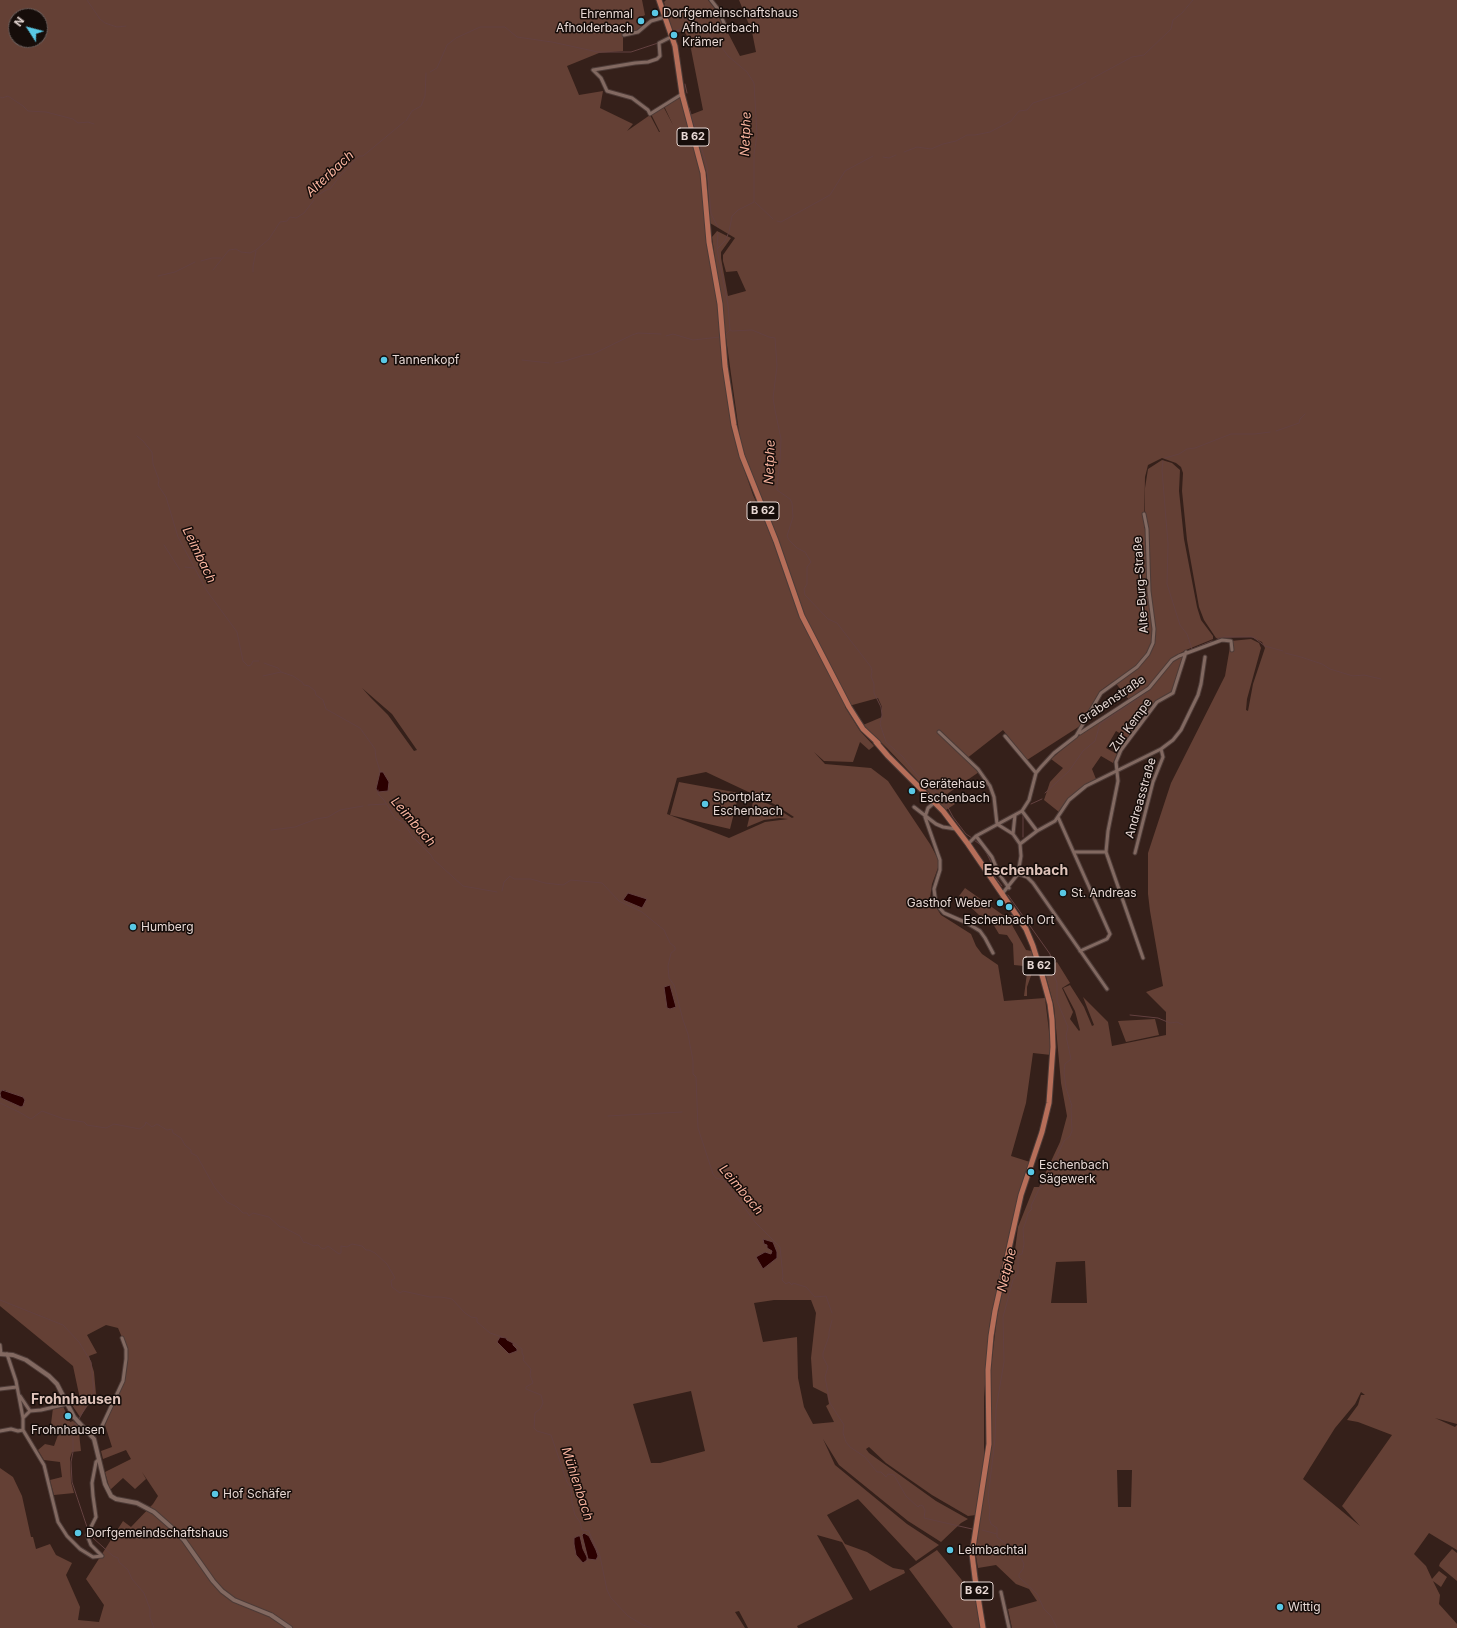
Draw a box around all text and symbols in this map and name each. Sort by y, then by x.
place label: Dorfgemeinschaftshaus [663,6,798,20]
place label: Ehrenmal Afholderbach [556,7,633,35]
north arrow [8,8,48,48]
marker: Dorfgemeinschaftshaus [650,8,660,18]
text: N [11,14,27,29]
marker: Ehrenmal Afholderbach [636,16,646,26]
place label: Afholderbach Krämer [682,21,759,49]
marker: Afholderbach Krämer [669,30,679,40]
water label: Netphe [737,111,755,157]
road number: B 62 [677,128,709,146]
water label: Alterbach [303,148,357,200]
place label: Tannenkopf [392,353,459,367]
marker: Tannenkopf [379,355,389,365]
water label: Netphe [761,439,779,485]
road number: B 62 [747,502,779,520]
water label: Leimbach [179,524,219,586]
street label: Alte-Burg-Straße [1130,536,1152,634]
street label: Grabenstraße [1076,672,1148,728]
street label: Zur Kempe [1107,696,1155,754]
street label: Andreasstraße [1123,756,1159,840]
place label: Gerätehaus Eschenbach [920,777,990,805]
marker: Gerätehaus Eschenbach [907,786,917,796]
place label: Sportplatz Eschenbach [713,790,783,818]
water label: Leimbach [387,794,439,850]
marker: Sportplatz Eschenbach [700,799,710,809]
district label: Eschenbach [984,863,1068,879]
place label: St. Andreas [1071,886,1137,900]
marker: St. Andreas [1058,888,1068,898]
place label: Gasthof Weber [907,896,992,910]
marker: Gasthof Weber [995,898,1005,908]
marker: Eschenbach Ort [1004,902,1014,912]
place label: Eschenbach Ort [964,913,1054,927]
place label: Humberg [141,920,194,934]
marker: Humberg [128,922,138,932]
road number: B 62 [1023,957,1055,975]
place label: Eschenbach Sägewerk [1039,1158,1109,1186]
water label: Leimbach [716,1162,766,1218]
marker: Eschenbach Sägewerk [1026,1167,1036,1177]
water label: Netphe [994,1246,1020,1294]
district label: Frohnhausen [31,1392,121,1408]
marker: Frohnhausen [63,1411,73,1421]
place label: Frohnhausen [31,1423,105,1437]
water label: Mühlenbach [558,1445,596,1523]
place label: Hof Schäfer [223,1487,291,1501]
marker: Hof Schäfer [210,1489,220,1499]
place label: Dorfgemeindschaftshaus [86,1526,228,1540]
marker: Dorfgemeindschaftshaus [73,1528,83,1538]
place label: Leimbachtal [958,1543,1027,1557]
marker: Leimbachtal [945,1545,955,1555]
road number: B 62 [961,1582,993,1600]
place label: Wittig [1288,1600,1321,1614]
marker: Wittig [1275,1602,1285,1612]

